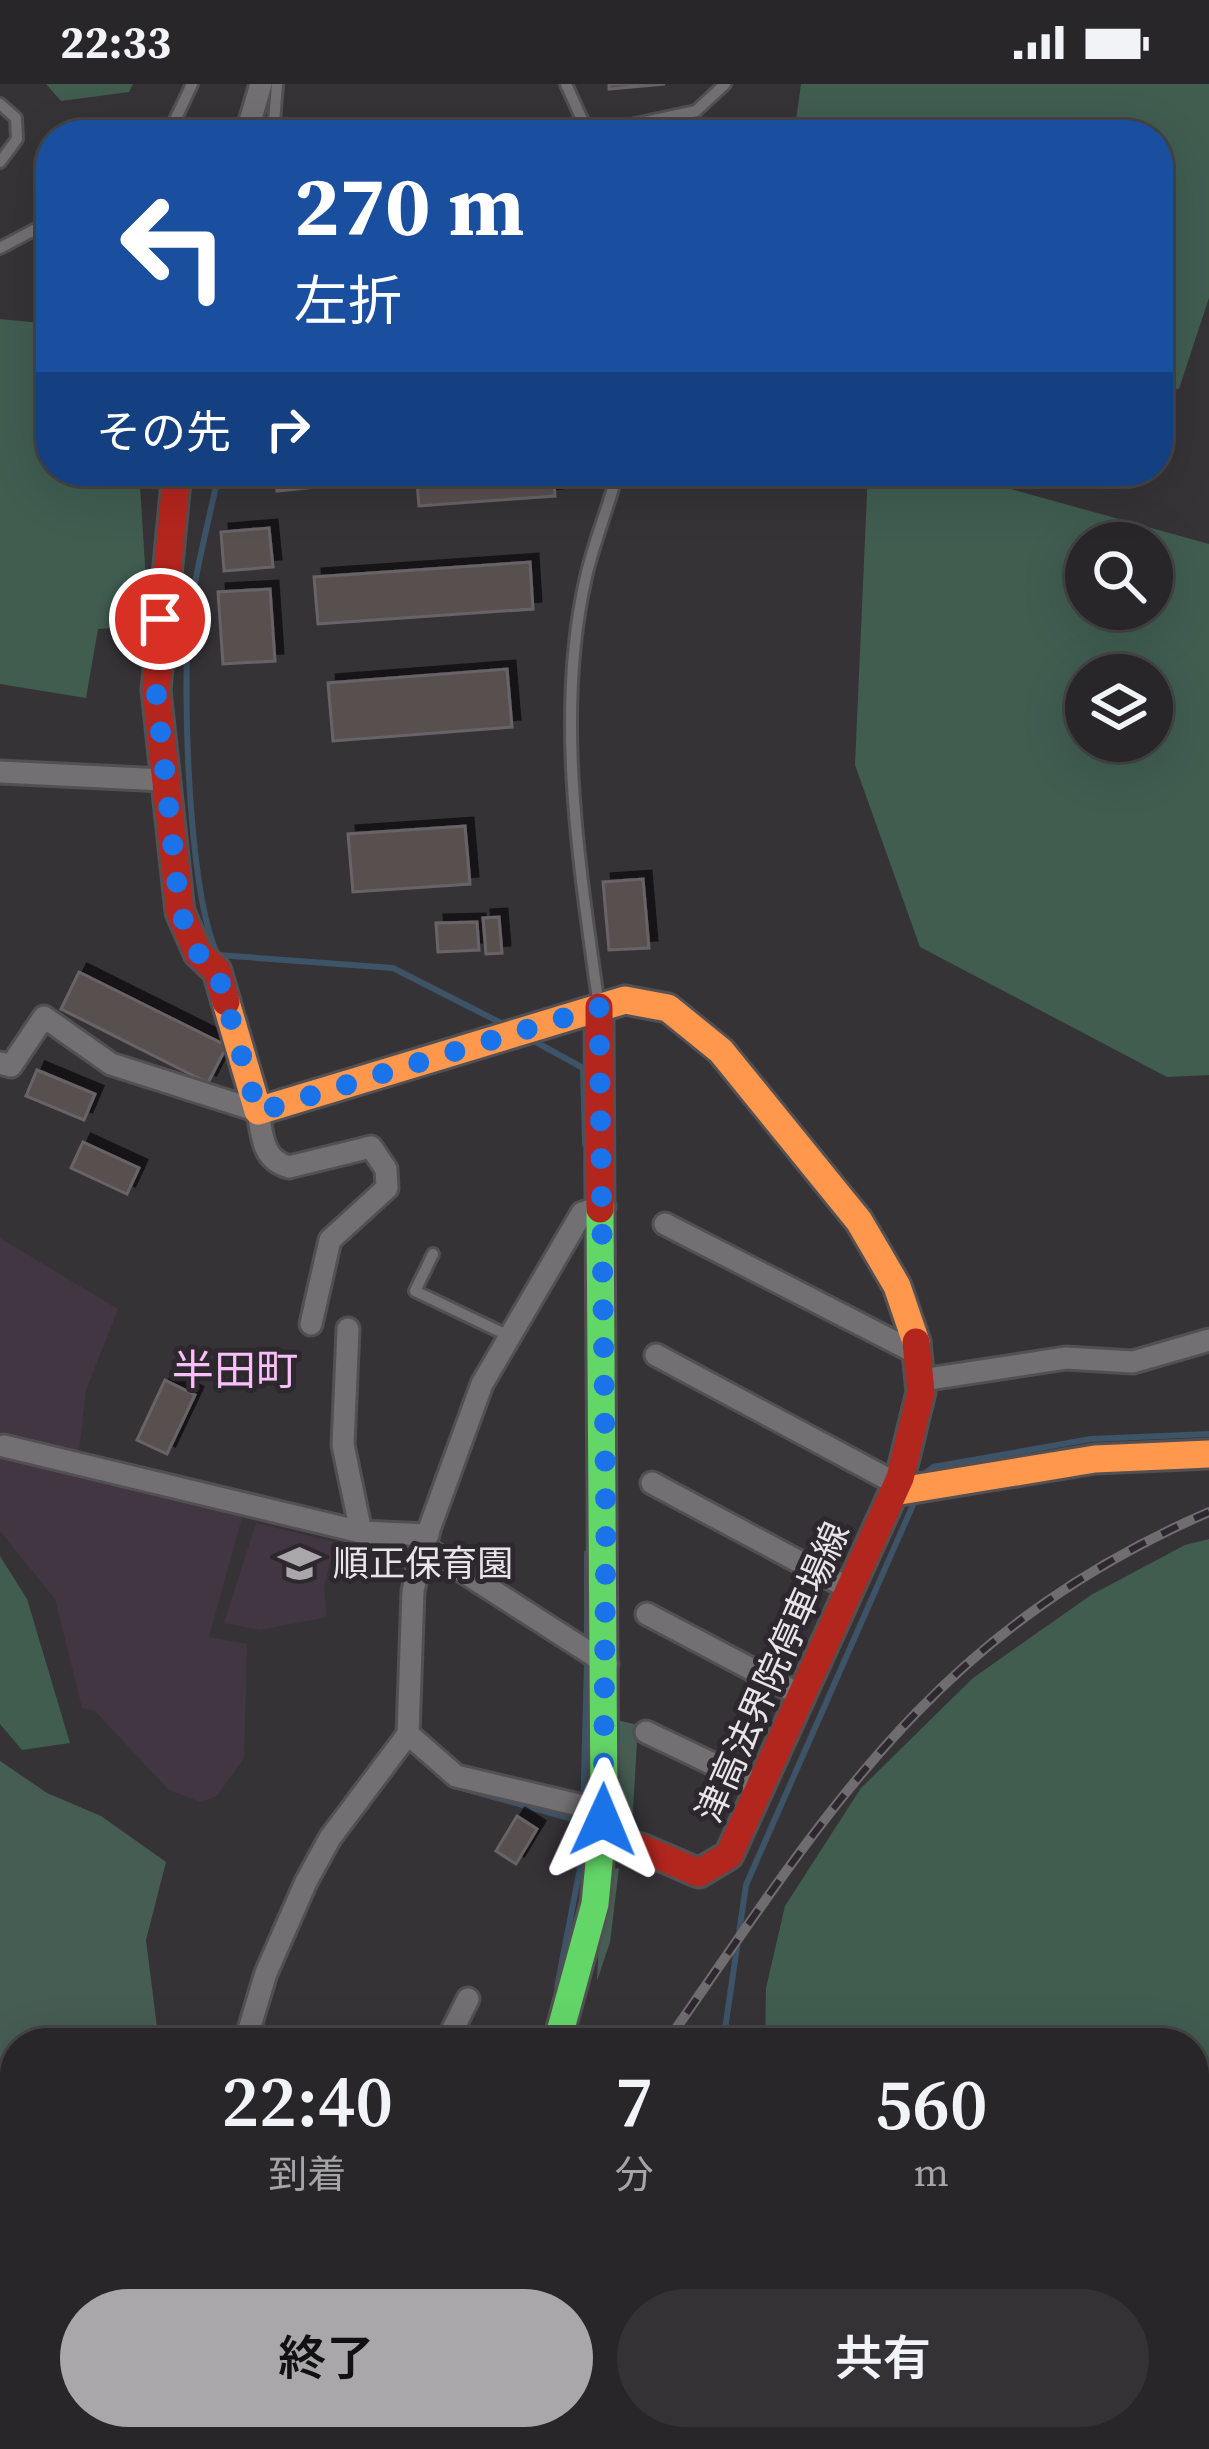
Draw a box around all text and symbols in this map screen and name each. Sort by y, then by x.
text: 22:33 [60,11,171,73]
text: 270 m [294,148,525,263]
icon: left [96,168,252,324]
text: 左折 [294,264,402,338]
icon: right [255,396,321,462]
text: その先 [96,401,231,463]
map controls [1065,522,1173,762]
button: search [1065,522,1173,630]
pin [109,568,211,670]
icon: arrive [127,586,193,652]
button: layers [1065,654,1173,762]
district label: 半田町 [172,1341,298,1399]
street label: 津高法界院停車場線 [684,1514,861,1830]
place label: 順正保育園 [333,1539,513,1588]
school or university icon: 順正保育園 [276,1540,322,1586]
position arrow [540,1757,666,1883]
text: 22:40 [222,2051,393,2150]
text: 7 [615,2051,653,2150]
text: 560 [875,2054,987,2153]
text: m [914,2146,949,2199]
text: 到着 [268,2148,346,2201]
text: 分 [615,2148,654,2201]
button: 終了 [60,2289,593,2427]
button: 共有 [617,2289,1149,2427]

